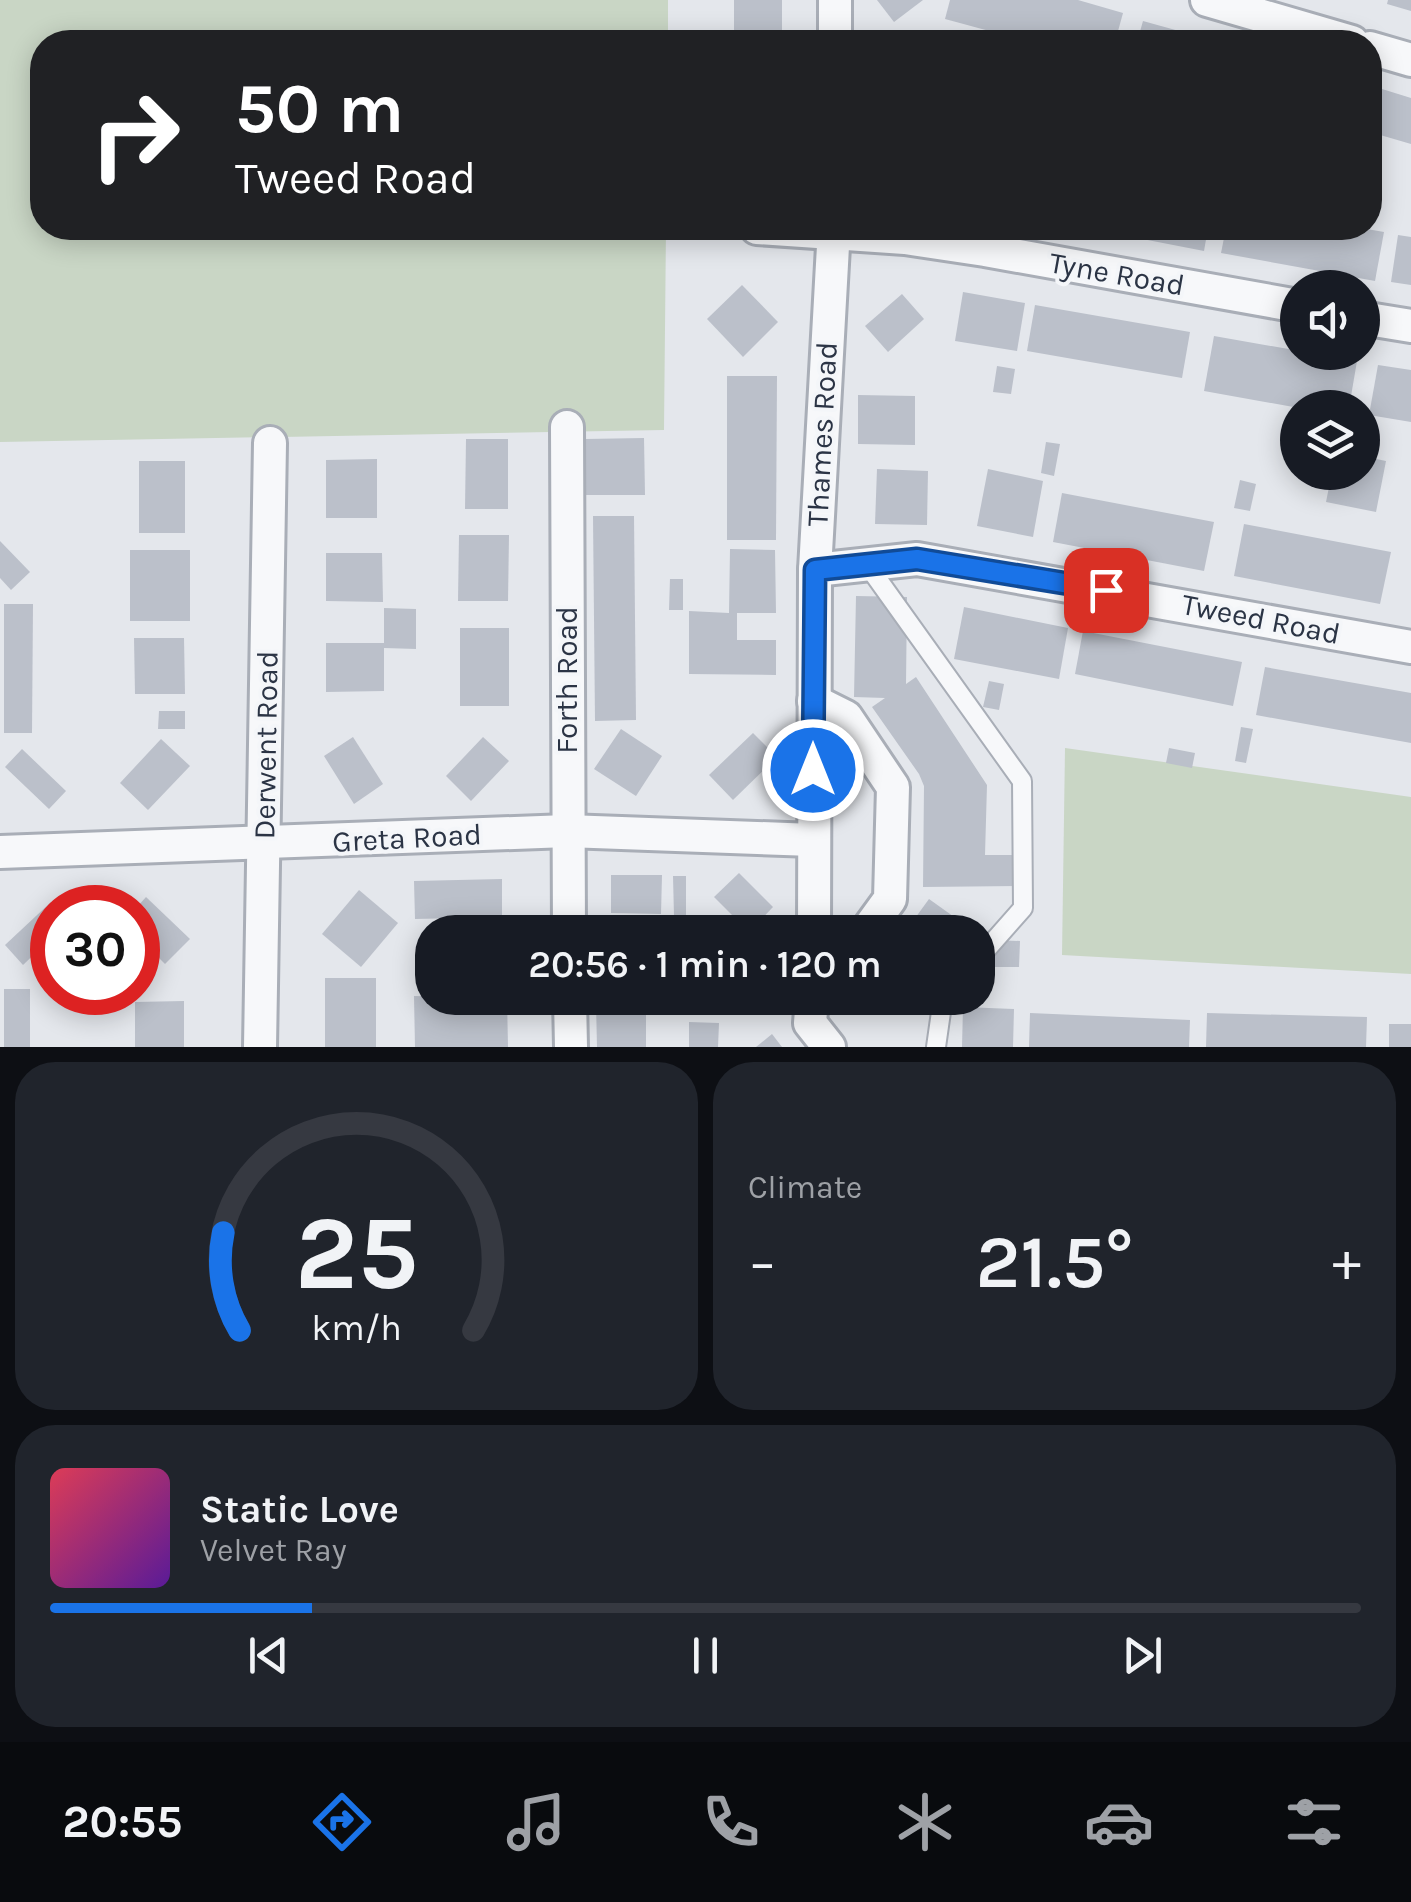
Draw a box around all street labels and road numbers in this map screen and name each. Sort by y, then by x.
street label: Tyne Road [1047,244,1187,304]
street label: Thames Road [799,341,845,527]
street label: Tweed Road [1179,586,1343,652]
street label: Forth Road [549,606,585,754]
street label: Derwent Road [246,650,286,840]
street label: Greta Road [331,816,483,860]

